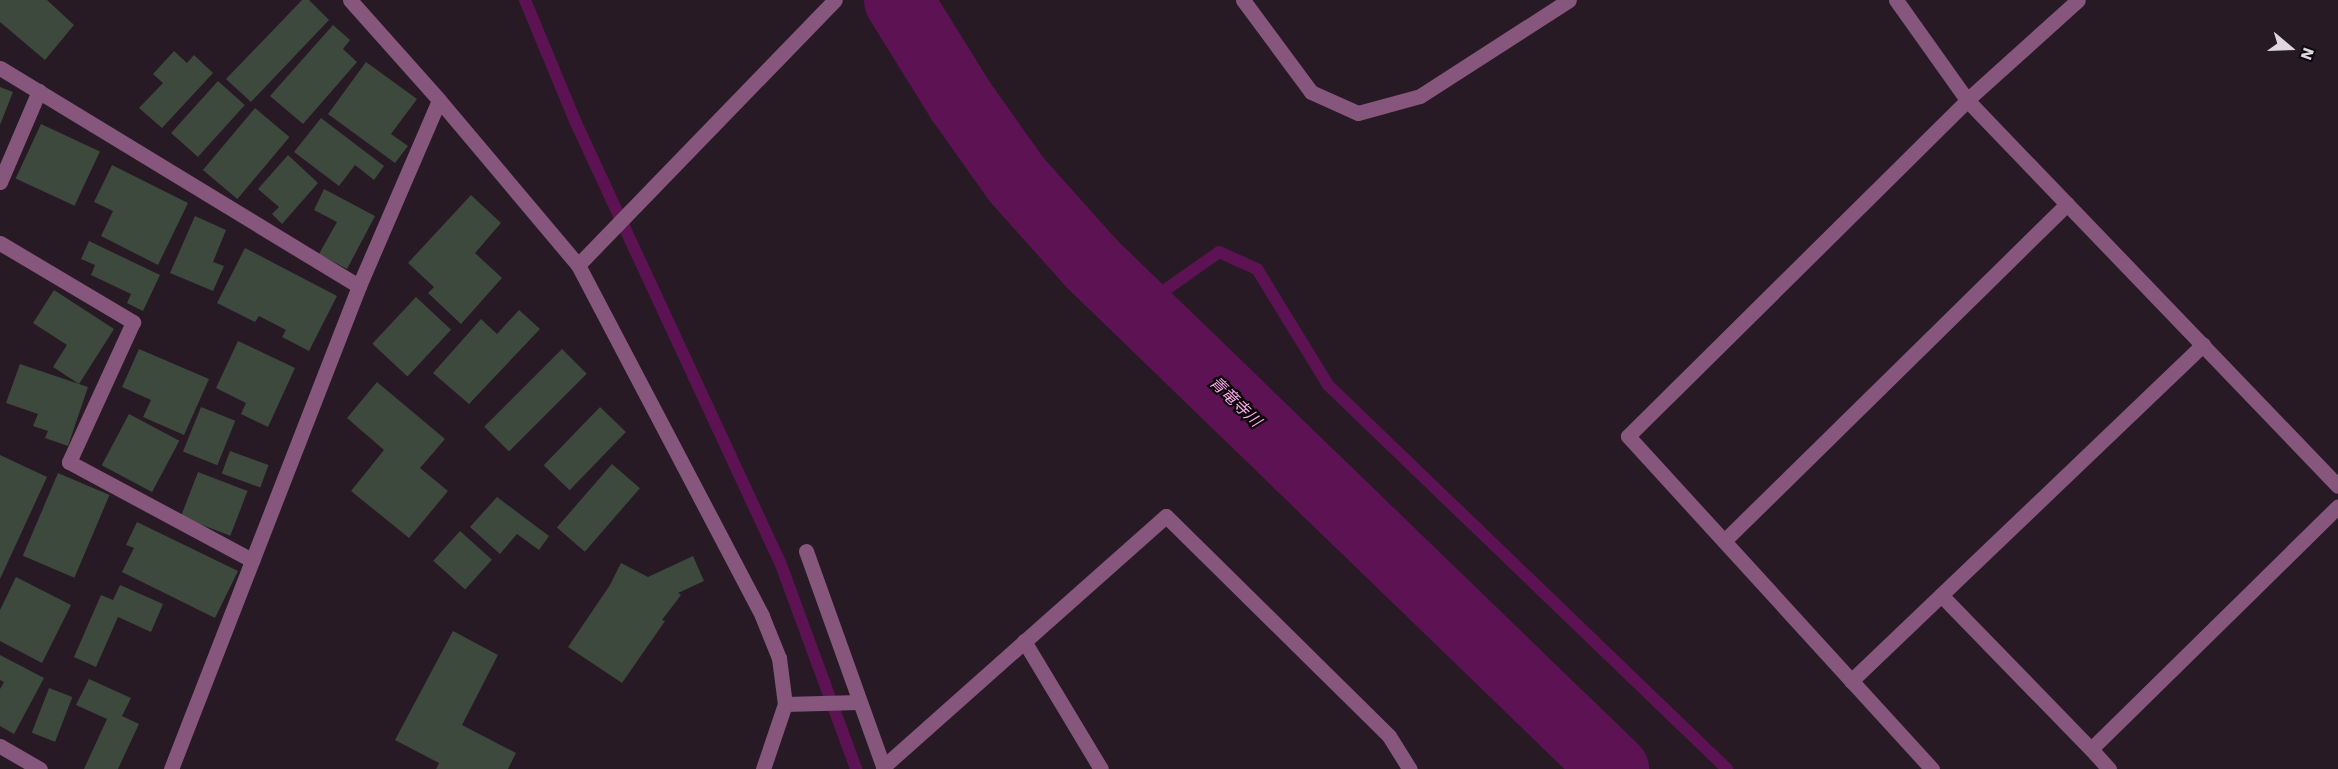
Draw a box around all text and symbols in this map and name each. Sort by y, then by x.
north arrow [2260,18,2320,78]
text: N [2297,45,2318,63]
water label: 青竜寺川 [1205,373,1265,431]

